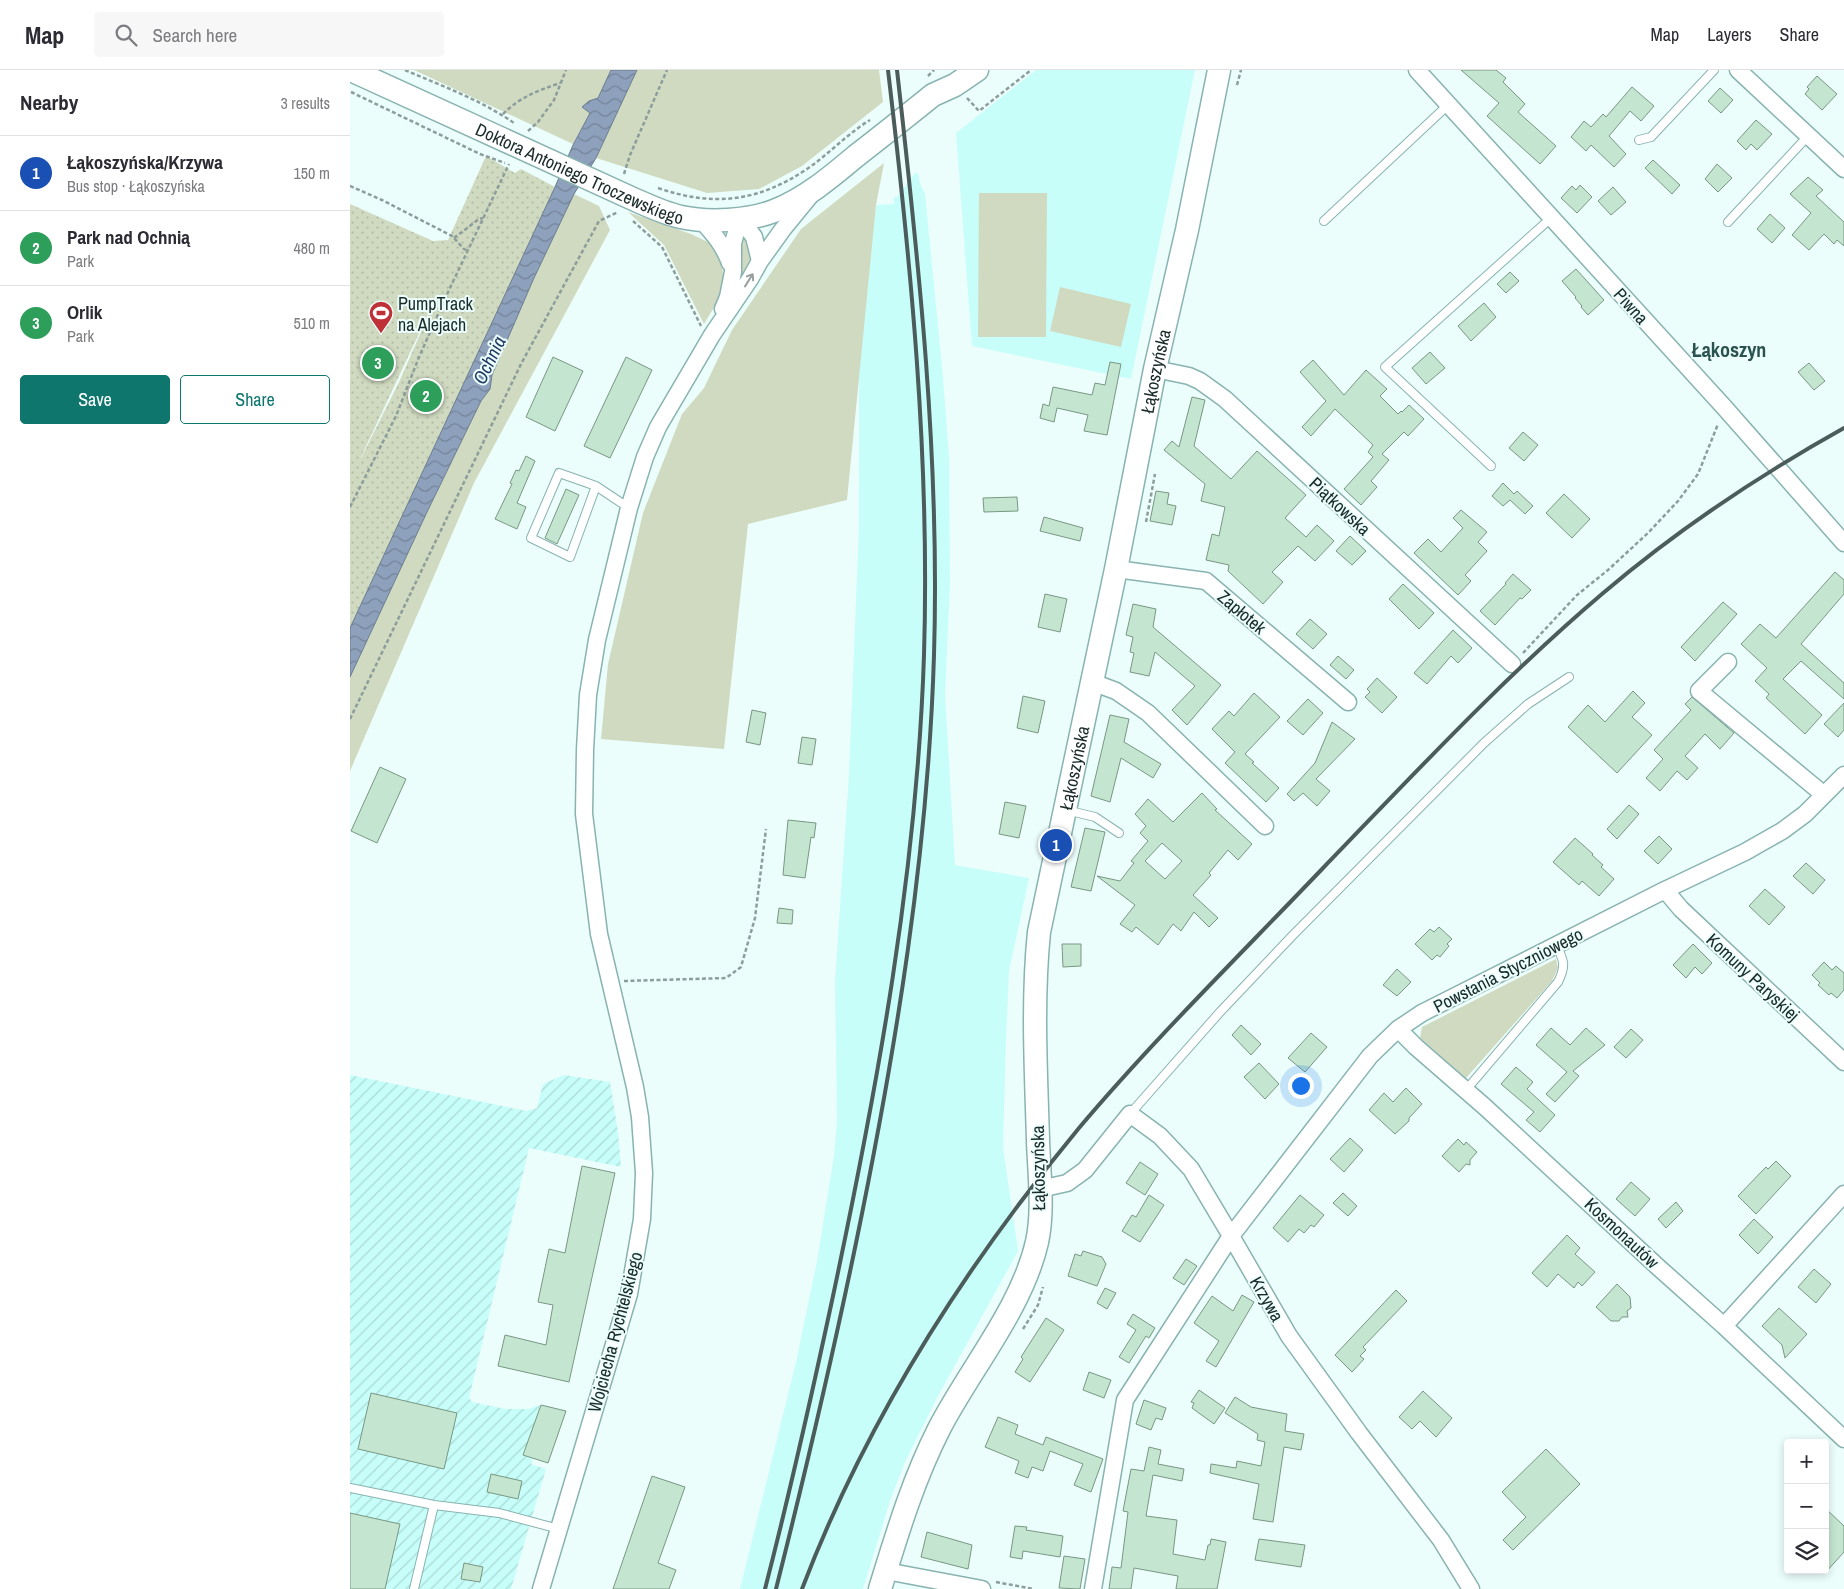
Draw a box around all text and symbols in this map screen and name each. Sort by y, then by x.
search box [94,12,444,57]
text: Map [25,19,64,51]
icon: search [112,21,140,49]
text: Search here [152,22,237,48]
text: Map [1651,22,1679,47]
text: Layers [1707,22,1752,47]
text: Share [1780,22,1819,47]
text: Nearby [20,88,78,117]
text: 3 results [280,92,330,114]
street label: Doktora Antoniego Troczewskiego [472,116,686,230]
text: Łąkoszyńska/Krzywa [67,149,223,175]
text: 1 [32,162,40,184]
text: 150 m [294,162,330,184]
text: Bus stop · Łąkoszyńska [67,175,205,197]
text: Park nad Ochnią [67,224,190,250]
text: 2 [32,237,40,259]
text: 480 m [294,237,330,259]
text: Park [67,250,94,272]
one-way arrow [744,274,754,288]
street label: Piwna [1608,282,1654,330]
place label: PumpTrack na Alejach [398,291,474,337]
text: Orlik [67,299,103,325]
sports icon: PumpTrack na Alejach [368,300,394,334]
text: 3 [32,312,40,334]
text: 510 m [294,312,330,334]
text: Park [67,325,94,347]
street label: Łąkoszyńska [1134,327,1176,415]
water label: Ochnia [466,331,512,388]
district label: Łąkoszyn [1692,336,1766,363]
pin: 3 [362,344,394,382]
button: Save [20,375,170,424]
button: Share [180,375,330,424]
pin: 2 [410,377,442,415]
street label: Piątkowska [1304,471,1376,541]
street label: Zapłotek [1212,584,1272,640]
street label: Łąkoszyńska [1053,723,1095,812]
pin: 1 [1040,826,1072,864]
street label: Powstania Styczniowego [1429,921,1587,1019]
street label: Komuny Paryskiej [1701,927,1805,1027]
your location [1288,1073,1314,1099]
street label: Łąkoszyńska [1025,1125,1051,1211]
street label: Kosmonautów [1579,1192,1665,1274]
street label: Wojciecha Rychtelskiego [582,1249,648,1415]
street label: Krzywa [1244,1272,1290,1326]
map controls [1784,1439,1829,1574]
button: + [1784,1439,1829,1484]
button: − [1784,1484,1829,1529]
button: layers [1784,1529,1829,1574]

